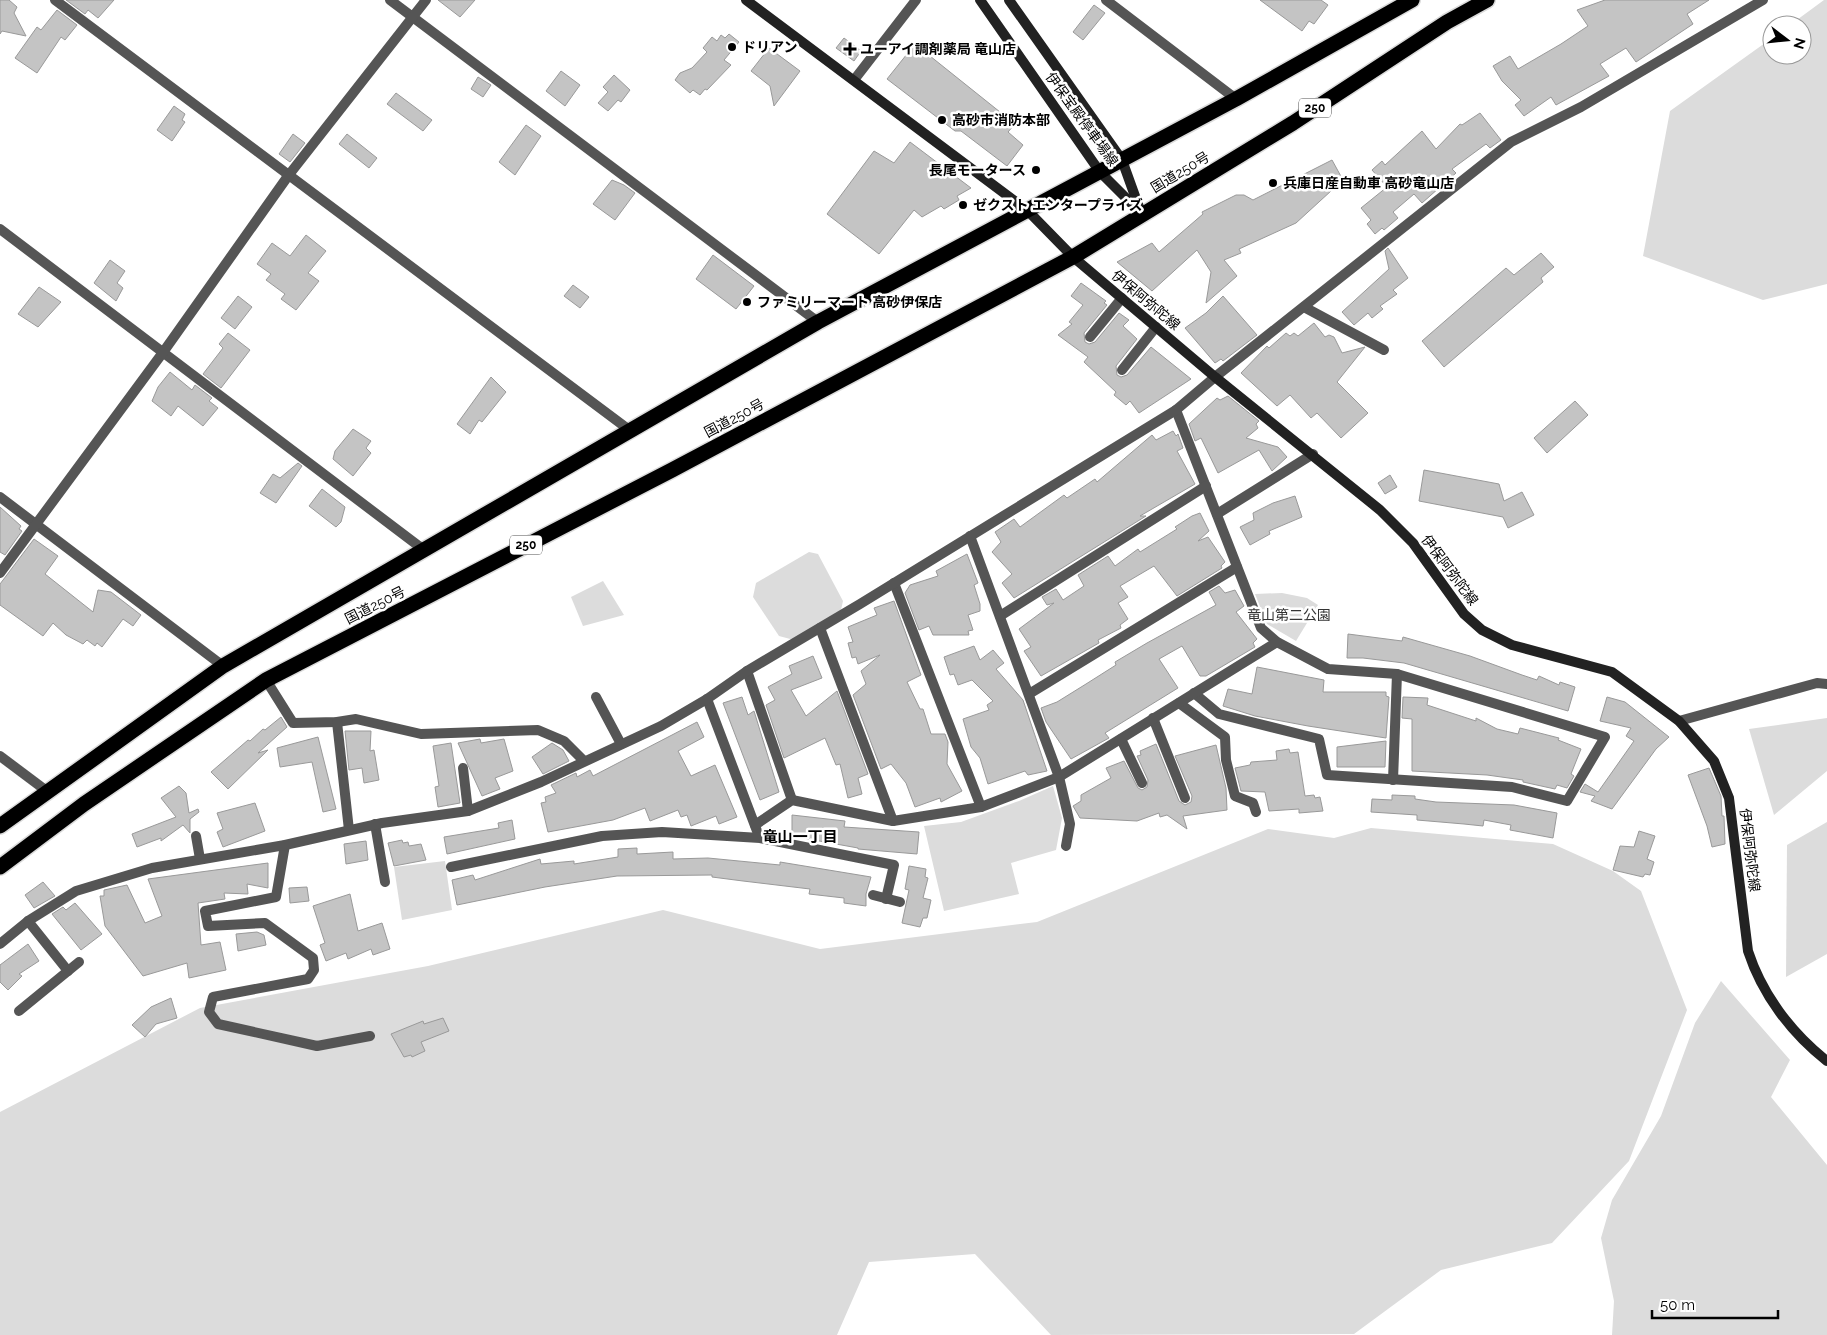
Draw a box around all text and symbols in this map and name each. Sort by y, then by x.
north arrow [1762,15,1812,65]
text: N [1790,36,1809,51]
place label: ドリアン [742,39,797,55]
marker: ドリアン [726,41,738,53]
place label: ユーアイ調剤薬局 竜山店 [860,41,1016,57]
marker: ユーアイ調剤薬局 竜山店 [844,43,856,55]
street label: 伊保宝殿停車場線 [1043,69,1121,169]
road number: 250 [1299,99,1331,118]
place label: 高砂市消防本部 [952,112,1050,128]
marker: 高砂市消防本部 [936,114,948,126]
street label: 国道250号 [1148,148,1212,196]
place label: 長尾モータース [929,162,1026,178]
marker: 長尾モータース [1030,164,1042,176]
place label: 兵庫日産自動車 高砂竜山店 [1283,175,1454,191]
marker: 兵庫日産自動車 高砂竜山店 [1267,177,1279,189]
place label: ゼクスト エンタープライズ [973,197,1143,213]
marker: ゼクスト エンタープライズ [957,199,969,211]
street label: 伊保阿弥陀線 [1109,267,1183,333]
place label: ファミリーマート 高砂伊保店 [757,294,942,310]
marker: ファミリーマート 高砂伊保店 [741,296,753,308]
street label: 国道250号 [701,396,767,440]
street label: 伊保阿弥陀線 [1418,532,1482,608]
road number: 250 [510,536,542,554]
street label: 国道250号 [342,583,408,627]
park label: 竜山第二公園 [1247,607,1331,623]
street label: 伊保阿弥陀線 [1737,807,1763,893]
district label: 竜山一丁目 [762,828,838,846]
scale bar [1652,1288,1778,1320]
text: 50 m [1660,1296,1695,1314]

